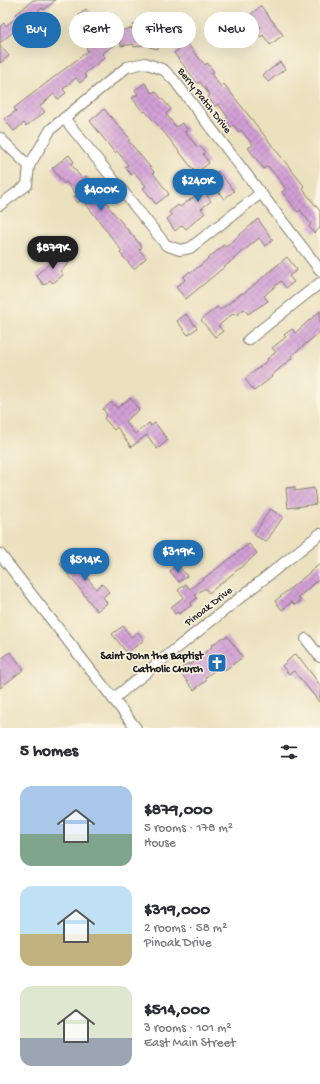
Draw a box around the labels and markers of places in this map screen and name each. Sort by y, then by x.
pin: $240K [170,169,226,203]
pin: $400K [73,178,129,212]
pin: $879K [25,236,81,270]
pin: $319K [150,540,206,574]
pin: $514K [57,548,113,582]
place label: Saint John the Baptist Catholic Church [101,650,205,676]
church icon: Saint John the Baptist Catholic Church [206,652,228,674]

